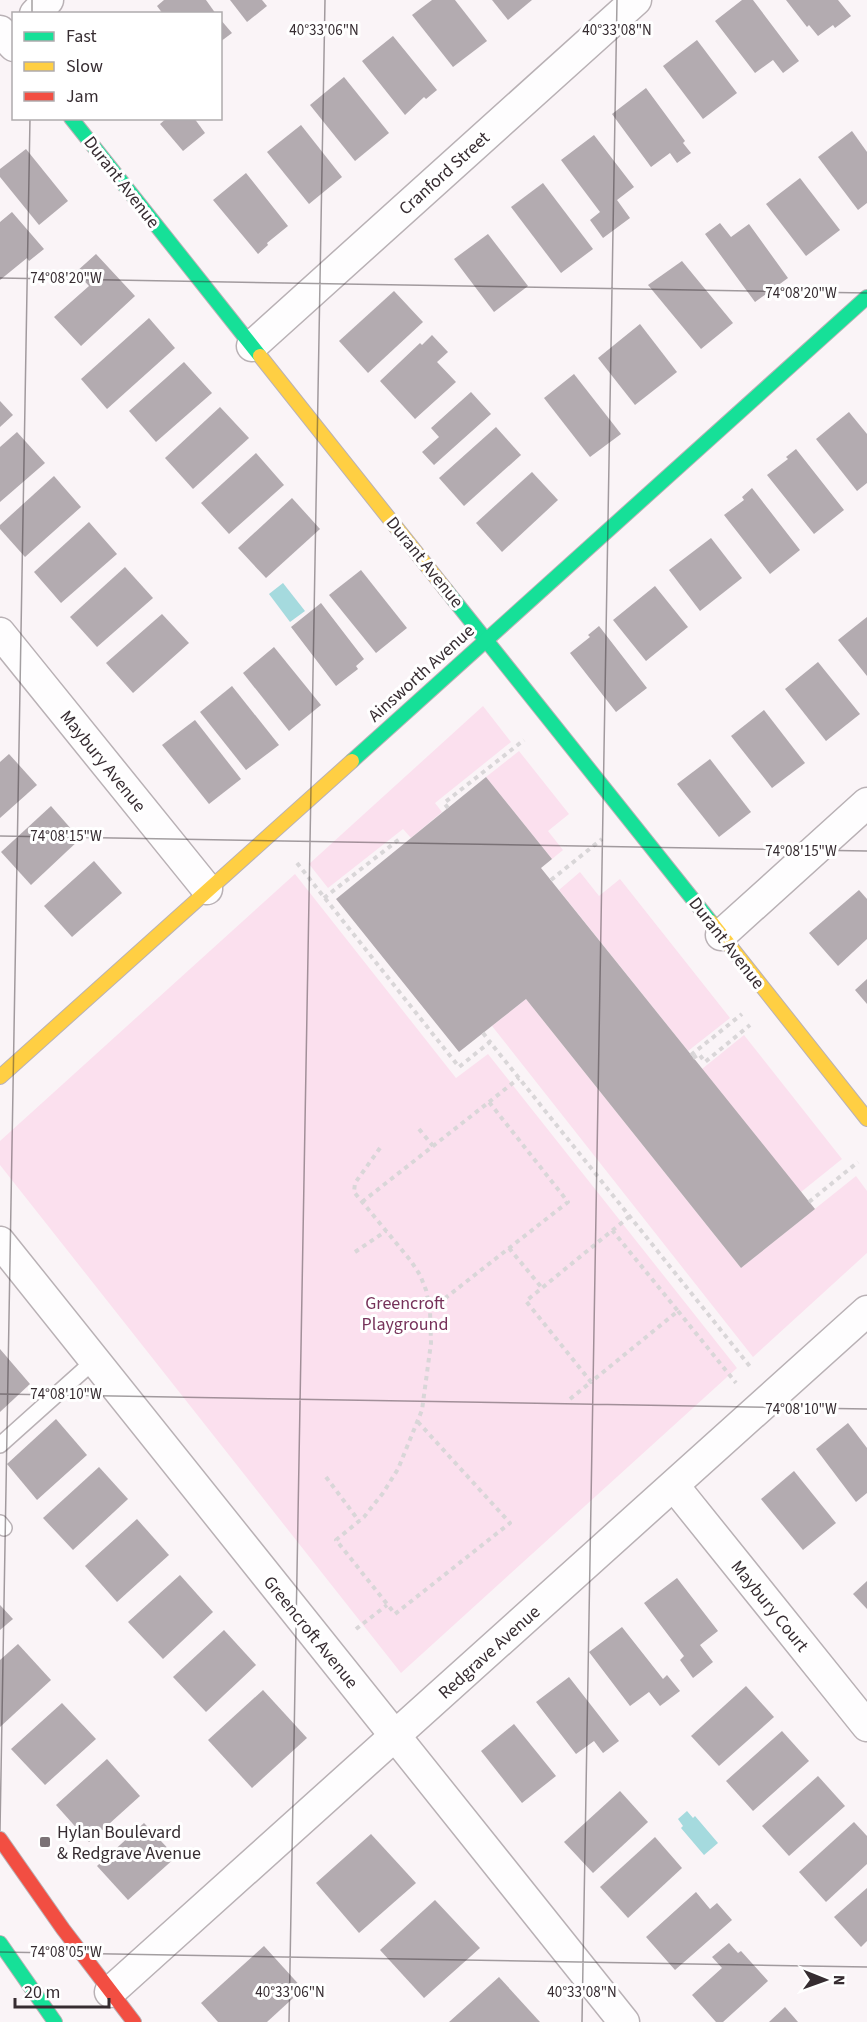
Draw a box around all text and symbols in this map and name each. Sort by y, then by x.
legend [12,12,222,120]
text: 40°33'06"N [289,20,359,41]
text: 40°33'08"N [582,20,652,41]
text: Fast [66,24,97,49]
text: Slow [66,54,103,79]
text: Jam [66,84,99,109]
street label: Cranford Street [393,126,495,221]
street label: Durant Avenue [78,131,166,234]
text: 74°08'20"W [30,268,102,289]
text: 74°08'20"W [765,283,837,304]
street label: Durant Avenue [380,511,469,613]
street label: Ainsworth Avenue [363,619,480,728]
street label: Maybury Avenue [54,705,152,818]
text: 74°08'15"W [30,826,102,847]
text: 74°08'15"W [765,841,837,862]
street label: Durant Avenue [683,892,771,995]
park label: Greencroft Playground [362,1291,448,1337]
text: 74°08'10"W [30,1384,102,1405]
text: 74°08'10"W [765,1399,837,1420]
street label: Maybury Court [725,1555,814,1657]
street label: Greencroft Avenue [257,1571,364,1694]
street label: Redgrave Avenue [433,1600,546,1705]
place label: Hylan Boulevard & Redgrave Avenue [57,1820,201,1866]
marker: Hylan Boulevard & Redgrave Avenue [38,1835,52,1849]
text: 74°08'05"W [30,1942,102,1963]
north arrow [795,1950,855,2010]
scale bar [15,1971,110,2009]
text: N [828,1975,850,1986]
text: 20 m [24,1980,60,2005]
text: 40°33'06"N [255,1982,325,2003]
text: 40°33'08"N [547,1982,617,2003]

